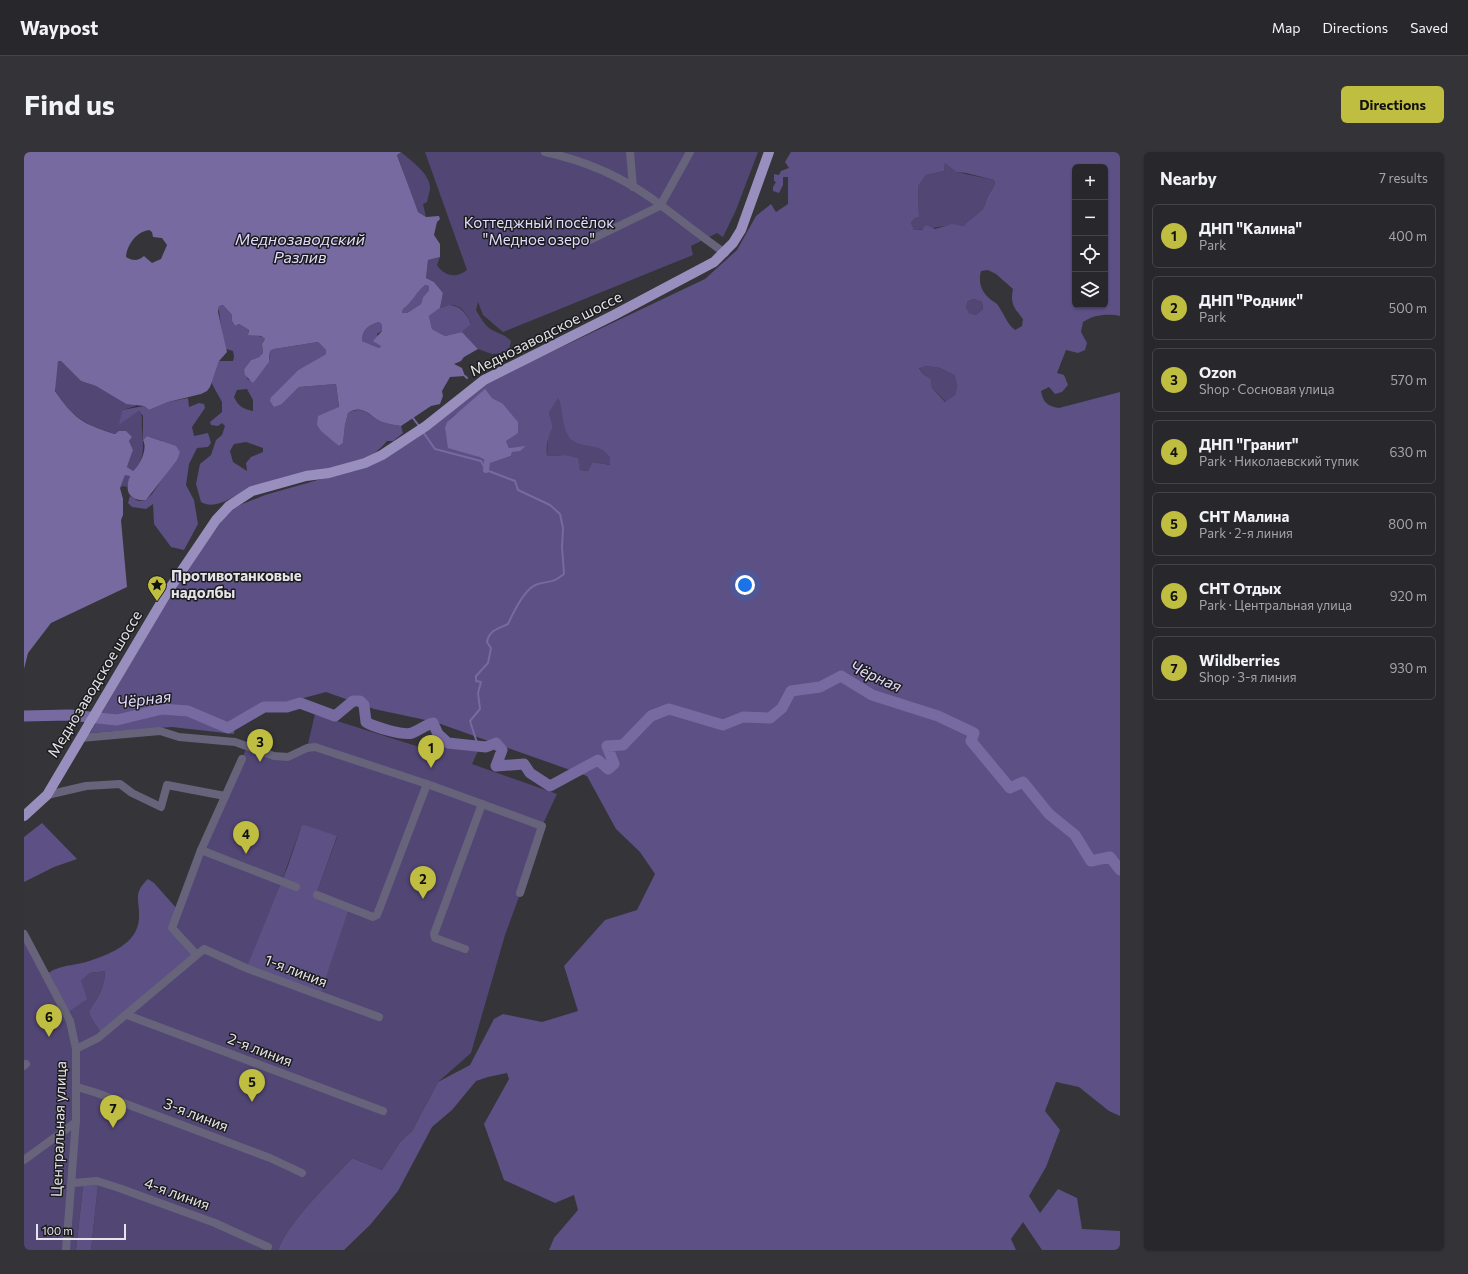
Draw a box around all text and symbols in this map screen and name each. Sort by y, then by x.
text: Waypost [20,16,98,39]
text: Map [1272,19,1301,36]
text: Directions [1323,19,1388,36]
text: Saved [1410,19,1448,36]
button: Directions [1341,86,1444,123]
text: Find us [24,87,115,121]
map controls [1072,164,1108,308]
button: + [1072,164,1108,200]
text: Nearby [1160,168,1217,189]
text: 7 results [1379,170,1428,186]
button: − [1072,200,1108,236]
park label: Коттеджный посёлок "Медное озеро" [464,213,614,248]
text: ДНП "Калина" [1199,219,1302,237]
text: 1 [1171,228,1177,244]
text: 400 m [1388,228,1427,244]
water label: Меднозаводский Разлив [235,229,365,266]
button: locate [1072,236,1108,272]
text: Park [1199,237,1226,253]
button: layers [1072,272,1108,308]
street label: Меднозаводское шоссе [467,287,625,379]
text: ДНП "Родник" [1199,291,1303,309]
text: 2 [1170,300,1178,316]
text: 500 m [1389,300,1427,316]
text: Park [1199,309,1226,325]
text: Ozon [1199,363,1237,381]
text: 3 [1170,372,1178,388]
text: 570 m [1390,372,1427,388]
text: Shop · Сосновая улица [1199,381,1334,397]
text: ДНП "Гранит" [1199,435,1299,453]
text: 4 [1170,444,1178,460]
text: 630 m [1389,444,1427,460]
text: Park · Николаевский тупик [1199,453,1359,469]
text: СНТ Малина [1199,507,1289,525]
text: 5 [1170,516,1178,532]
text: 800 m [1388,516,1427,532]
text: Park · 2-я линия [1199,525,1293,541]
place label: Противотанковые надолбы [171,566,302,601]
place icon: Противотанковые надолбы [146,574,168,602]
your location [735,575,755,595]
text: СНТ Отдых [1199,579,1282,597]
text: 6 [1170,588,1178,604]
text: 920 m [1390,588,1427,604]
text: Park · Центральная улица [1199,597,1352,613]
street label: Меднозаводское шоссе [43,607,145,760]
text: Wildberries [1199,651,1280,669]
water label: Чёрная [847,656,905,695]
text: 7 [1170,660,1178,676]
text: 930 m [1389,660,1427,676]
text: Shop · 3-я линия [1199,669,1296,685]
water label: Чёрная [116,686,172,711]
pin: 3 [247,729,273,762]
pin: 1 [418,735,444,768]
pin: 4 [233,821,259,854]
pin: 2 [410,866,436,899]
street label: 1-я линия [262,950,330,990]
pin: 6 [36,1004,62,1037]
street label: 2-я линия [226,1029,295,1070]
street label: Центральная улица [47,1061,69,1197]
pin: 5 [239,1069,265,1102]
street label: 3-я линия [161,1093,231,1135]
pin: 7 [100,1095,126,1128]
street label: 4-я линия [142,1173,213,1213]
scale bar [36,1222,126,1241]
text: 100 m [42,1224,73,1237]

